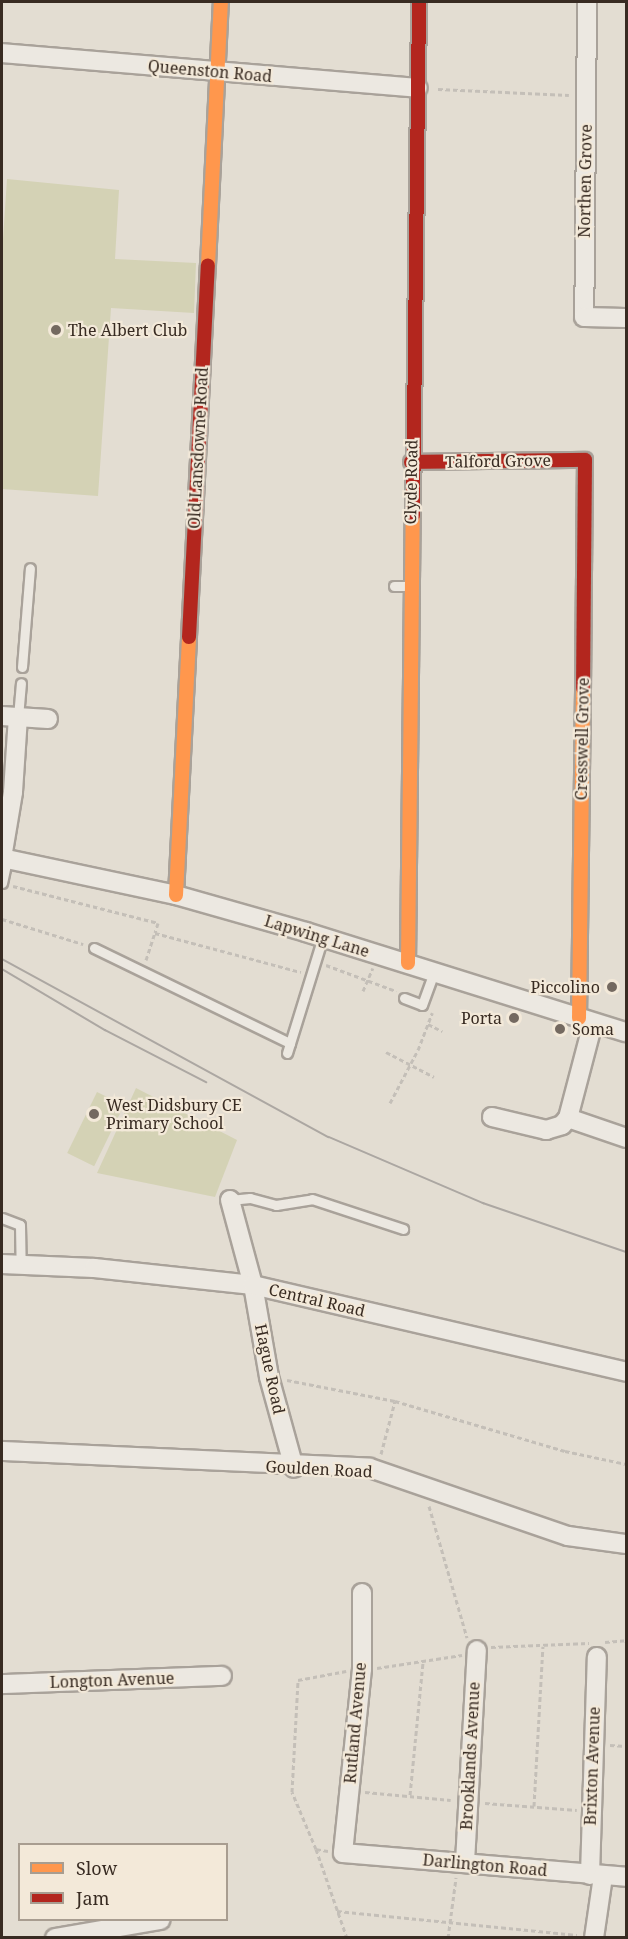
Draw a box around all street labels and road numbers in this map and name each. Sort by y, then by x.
street label: Queenston Road [147,56,273,86]
street label: Northen Grove [574,124,596,238]
street label: Old Lansdowne Road [184,367,212,529]
street label: Clyde Road [401,439,421,525]
street label: Talford Grove [445,450,551,472]
street label: Cresswell Grove [571,677,593,801]
street label: Lapwing Lane [262,911,372,961]
street label: Central Road [267,1280,367,1320]
street label: Hague Road [251,1322,289,1416]
street label: Goulden Road [265,1457,373,1481]
street label: Rutland Avenue [340,1662,370,1784]
street label: Longton Avenue [49,1668,175,1692]
street label: Brooklands Avenue [457,1681,483,1831]
street label: Brixton Avenue [580,1706,604,1826]
street label: Darlington Road [422,1850,548,1880]

